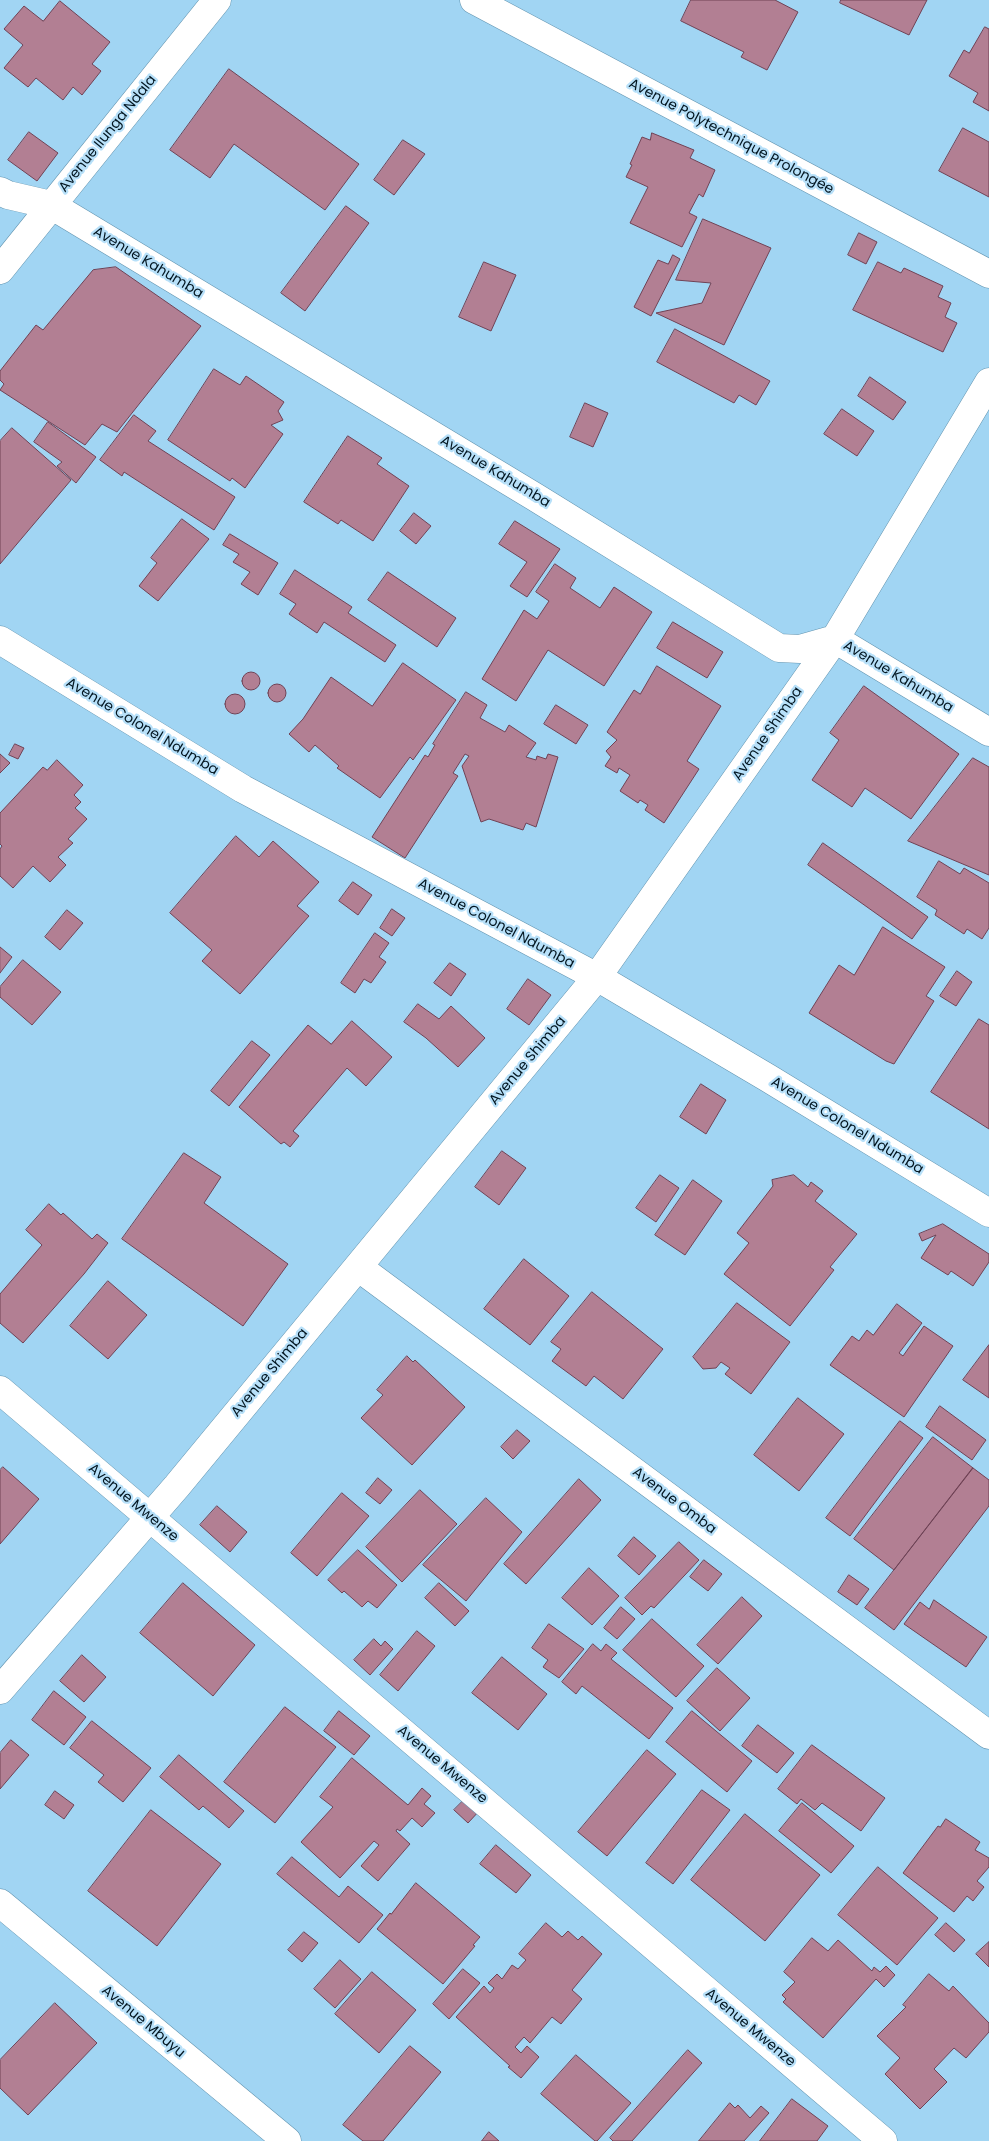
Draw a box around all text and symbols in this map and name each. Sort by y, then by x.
street label: Avenue Ilunga Ndala [56,72,160,196]
street label: Avenue Polytechnique Prolongée [626,76,836,198]
street label: Avenue Kahumba [90,224,206,302]
street label: Avenue Kahumba [437,433,553,511]
street label: Avenue Kahumba [840,638,956,716]
street label: Avenue Colonel Ndumba [63,675,221,779]
street label: Avenue Shimba [729,684,807,784]
street label: Avenue Colonel Ndumba [415,876,577,972]
street label: Avenue Shimba [486,1013,570,1109]
street label: Avenue Colonel Ndumba [768,1074,926,1178]
street label: Avenue Shimba [228,1325,312,1421]
street label: Avenue Mwenze [84,1460,182,1546]
street label: Avenue Omba [629,1464,719,1538]
street label: Avenue Mwenze [393,1722,491,1808]
street label: Avenue Mbuyu [98,1982,188,2062]
street label: Avenue Mwenze [701,1985,799,2071]

